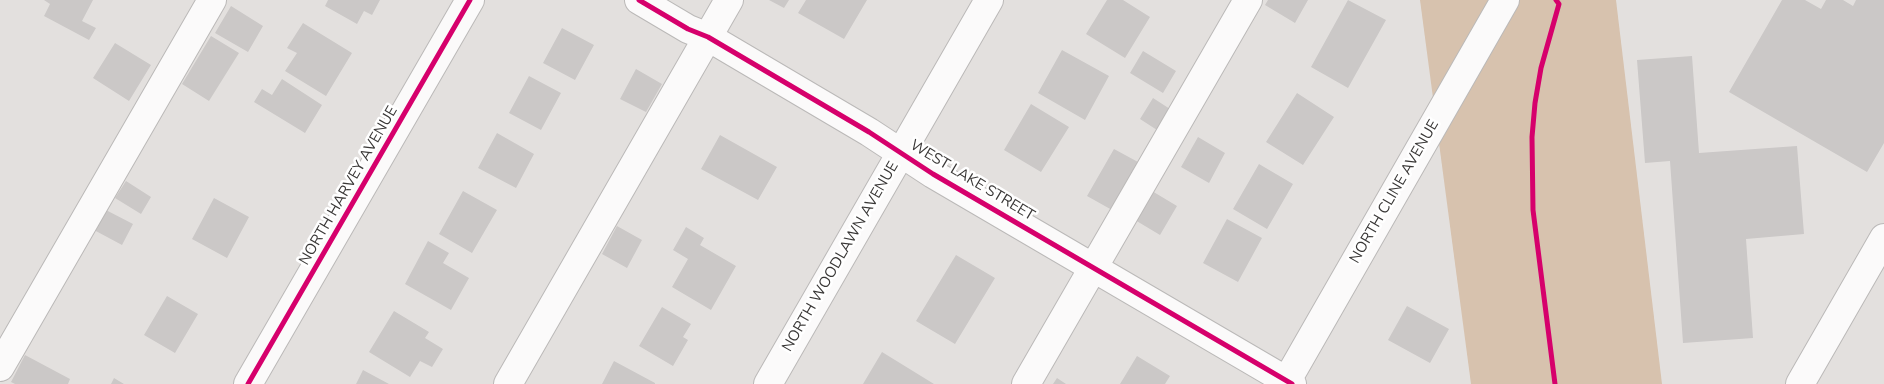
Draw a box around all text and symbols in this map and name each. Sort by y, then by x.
street label: NORTH HARVEY AVENUE [296,103,402,269]
street label: NORTH CLINE AVENUE [1347,117,1443,267]
street label: WEST LAKE STREET [906,137,1038,225]
street label: NORTH WOODLAWN AVENUE [779,159,903,355]

